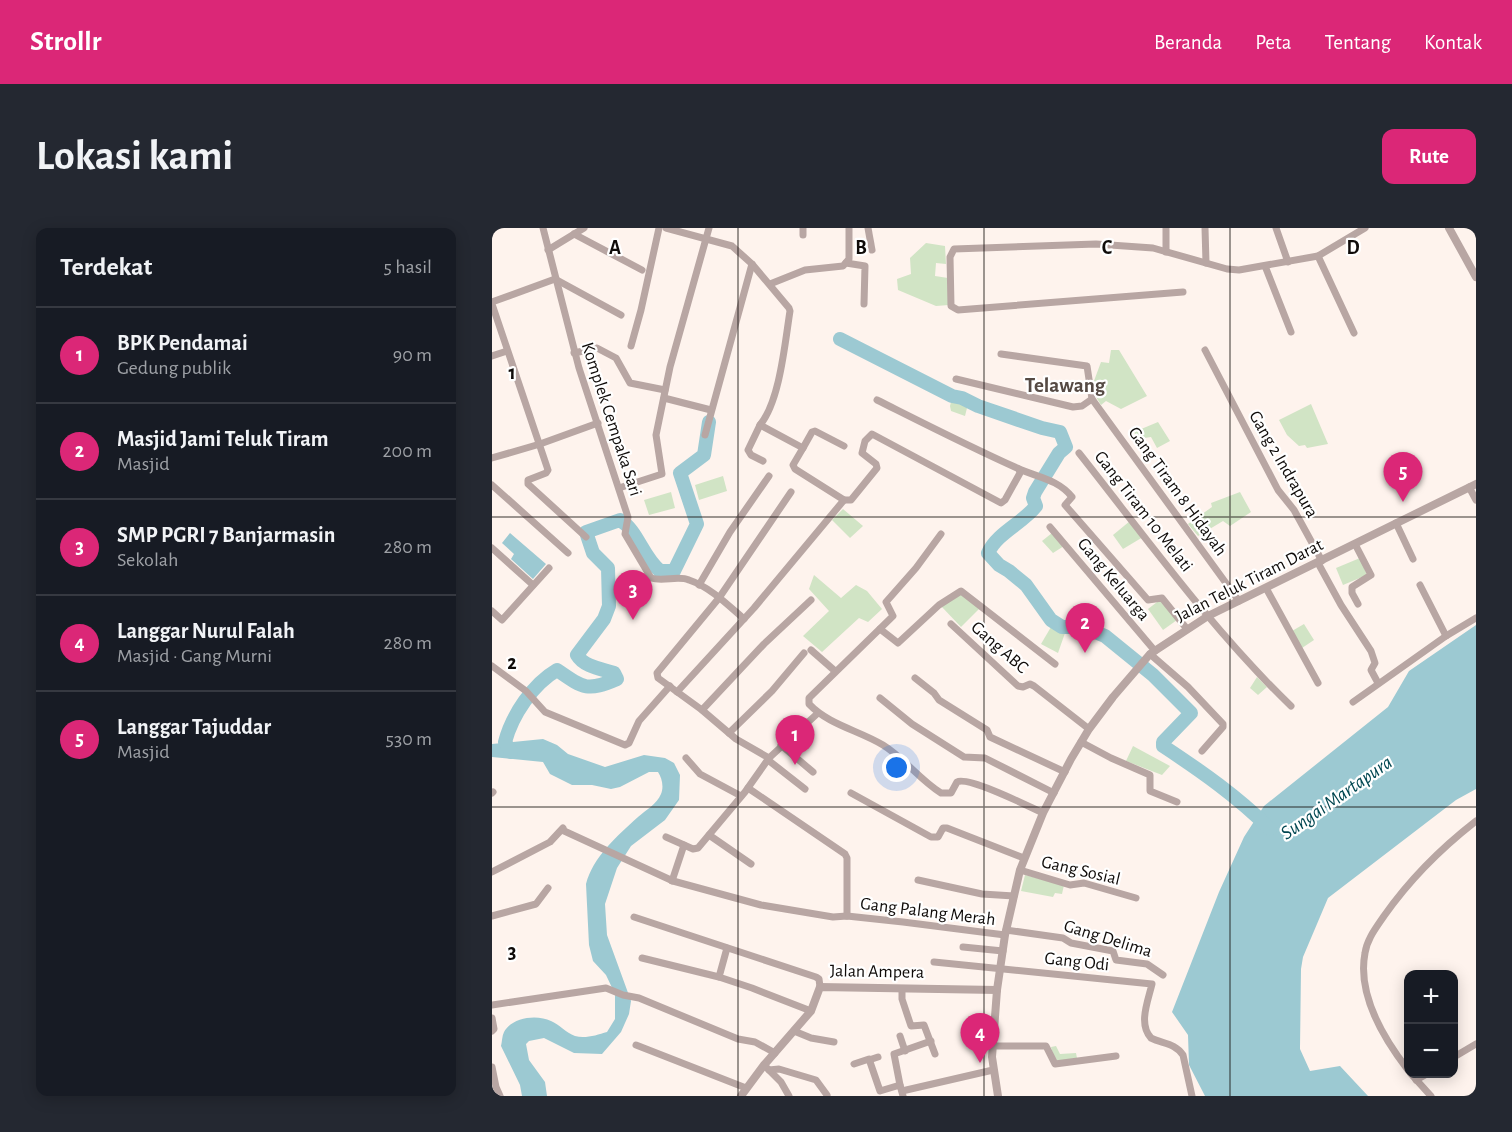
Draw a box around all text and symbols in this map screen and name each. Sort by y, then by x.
text: Strollr [30,28,101,56]
text: Beranda [1154,32,1222,53]
text: Peta [1255,32,1291,53]
text: Tentang [1324,32,1391,53]
text: Kontak [1424,32,1482,53]
button: Rute [1382,129,1476,184]
text: Lokasi kami [36,135,233,177]
text: A [609,238,621,258]
text: B [855,238,867,258]
text: C [1102,238,1113,258]
text: D [1346,238,1360,258]
text: Terdekat [60,254,152,280]
text: 5 hasil [384,257,432,277]
text: BPK Pendamai [117,332,248,354]
street label: Komplek Cempaka Sari [578,340,644,498]
text: 1 [76,345,83,365]
text: 90 m [393,345,432,365]
text: Gedung publik [117,358,231,378]
text: 1 [508,363,516,383]
district label: Telawang [1025,375,1106,396]
street label: Gang 2 Indrapura [1245,408,1321,521]
street label: Gang Tiram 8 Hidayah [1124,424,1230,559]
text: Masjid Jami Teluk Tiram [117,428,328,450]
text: 2 [75,441,84,461]
text: 200 m [382,441,432,461]
street label: Gang Tiram 10 Melati [1091,448,1196,575]
pin: 5 [1384,452,1422,502]
text: Masjid [117,454,170,474]
text: SMP PGRI 7 Banjarmasin [117,524,335,546]
street label: Gang Keluarga [1074,535,1153,624]
street label: Jalan Teluk Tiram Darat [1173,536,1326,626]
text: 3 [75,537,84,557]
text: 280 m [384,537,432,557]
text: Sekolah [117,550,178,570]
pin: 3 [614,570,652,620]
pin: 2 [1066,604,1104,653]
street label: Gang ABC [967,618,1031,677]
text: Langgar Nurul Falah [117,620,295,642]
text: 4 [74,633,85,653]
text: 280 m [384,633,432,653]
text: Masjid · Gang Murni [117,646,272,666]
text: 2 [507,653,517,673]
text: Langgar Tajuddar [117,716,271,738]
pin: 1 [776,716,814,765]
text: 5 [75,729,84,749]
text: 530 m [386,729,432,749]
text: Masjid [117,742,170,762]
water label: Sungai Martapura [1277,752,1396,844]
your location [882,753,911,782]
street label: Gang Sosial [1040,853,1122,889]
street label: Gang Palang Merah [859,895,996,929]
street label: Gang Delima [1061,917,1154,961]
text: 3 [508,942,516,962]
street label: Gang Odi [1044,950,1110,974]
street label: Jalan Ampera [830,962,924,982]
map controls [1404,970,1458,1078]
button: + [1404,970,1458,1024]
pin: 4 [960,1014,1000,1063]
button: − [1404,1024,1458,1078]

